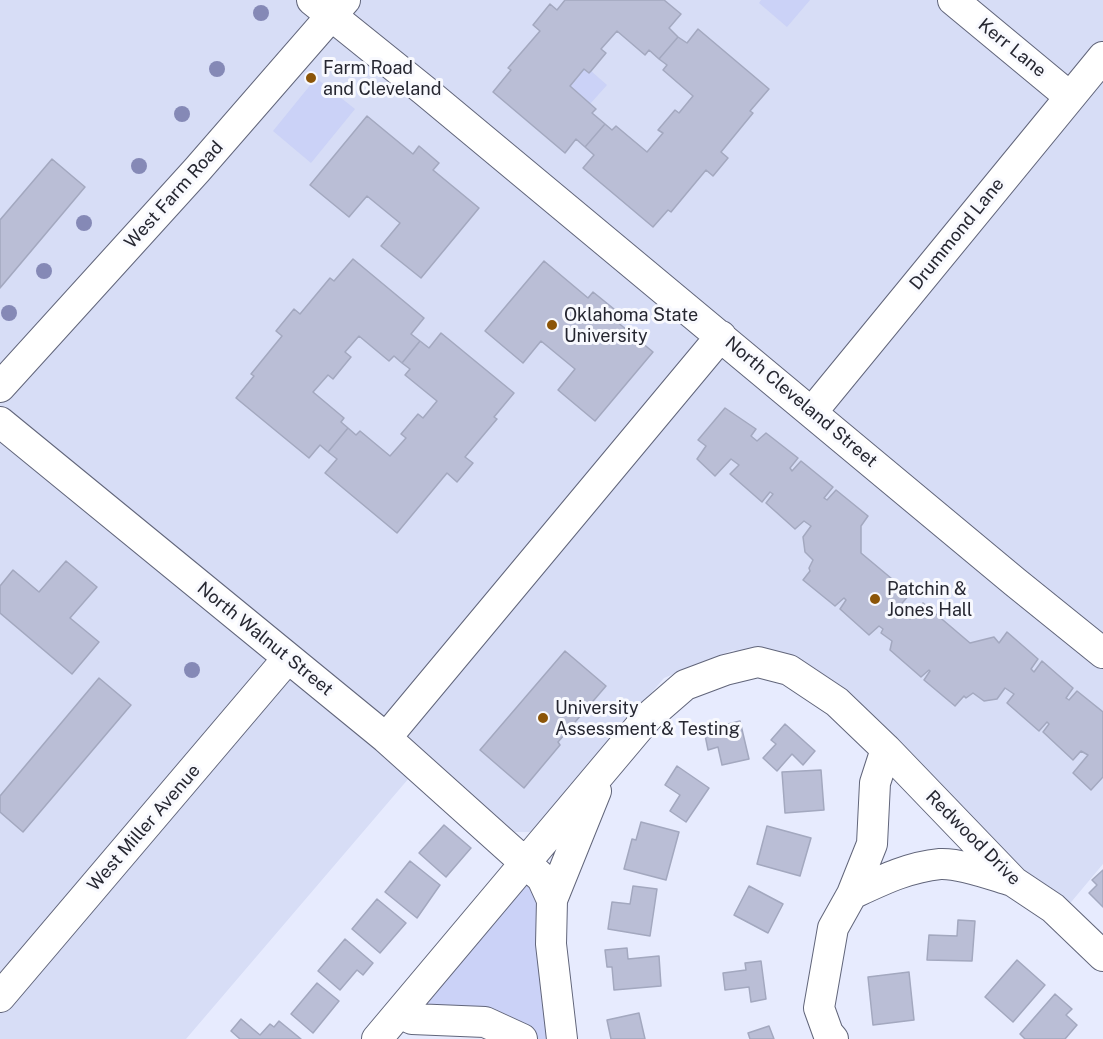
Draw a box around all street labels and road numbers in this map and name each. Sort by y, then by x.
street label: Kerr Lane [974,14,1050,82]
street label: West Farm Road [120,137,228,253]
street label: Drummond Lane [905,174,1009,294]
street label: North Cleveland Street [720,332,882,472]
street label: North Walnut Street [193,578,337,700]
street label: West Miller Avenue [83,760,205,896]
street label: Redwood Drive [921,786,1025,890]

